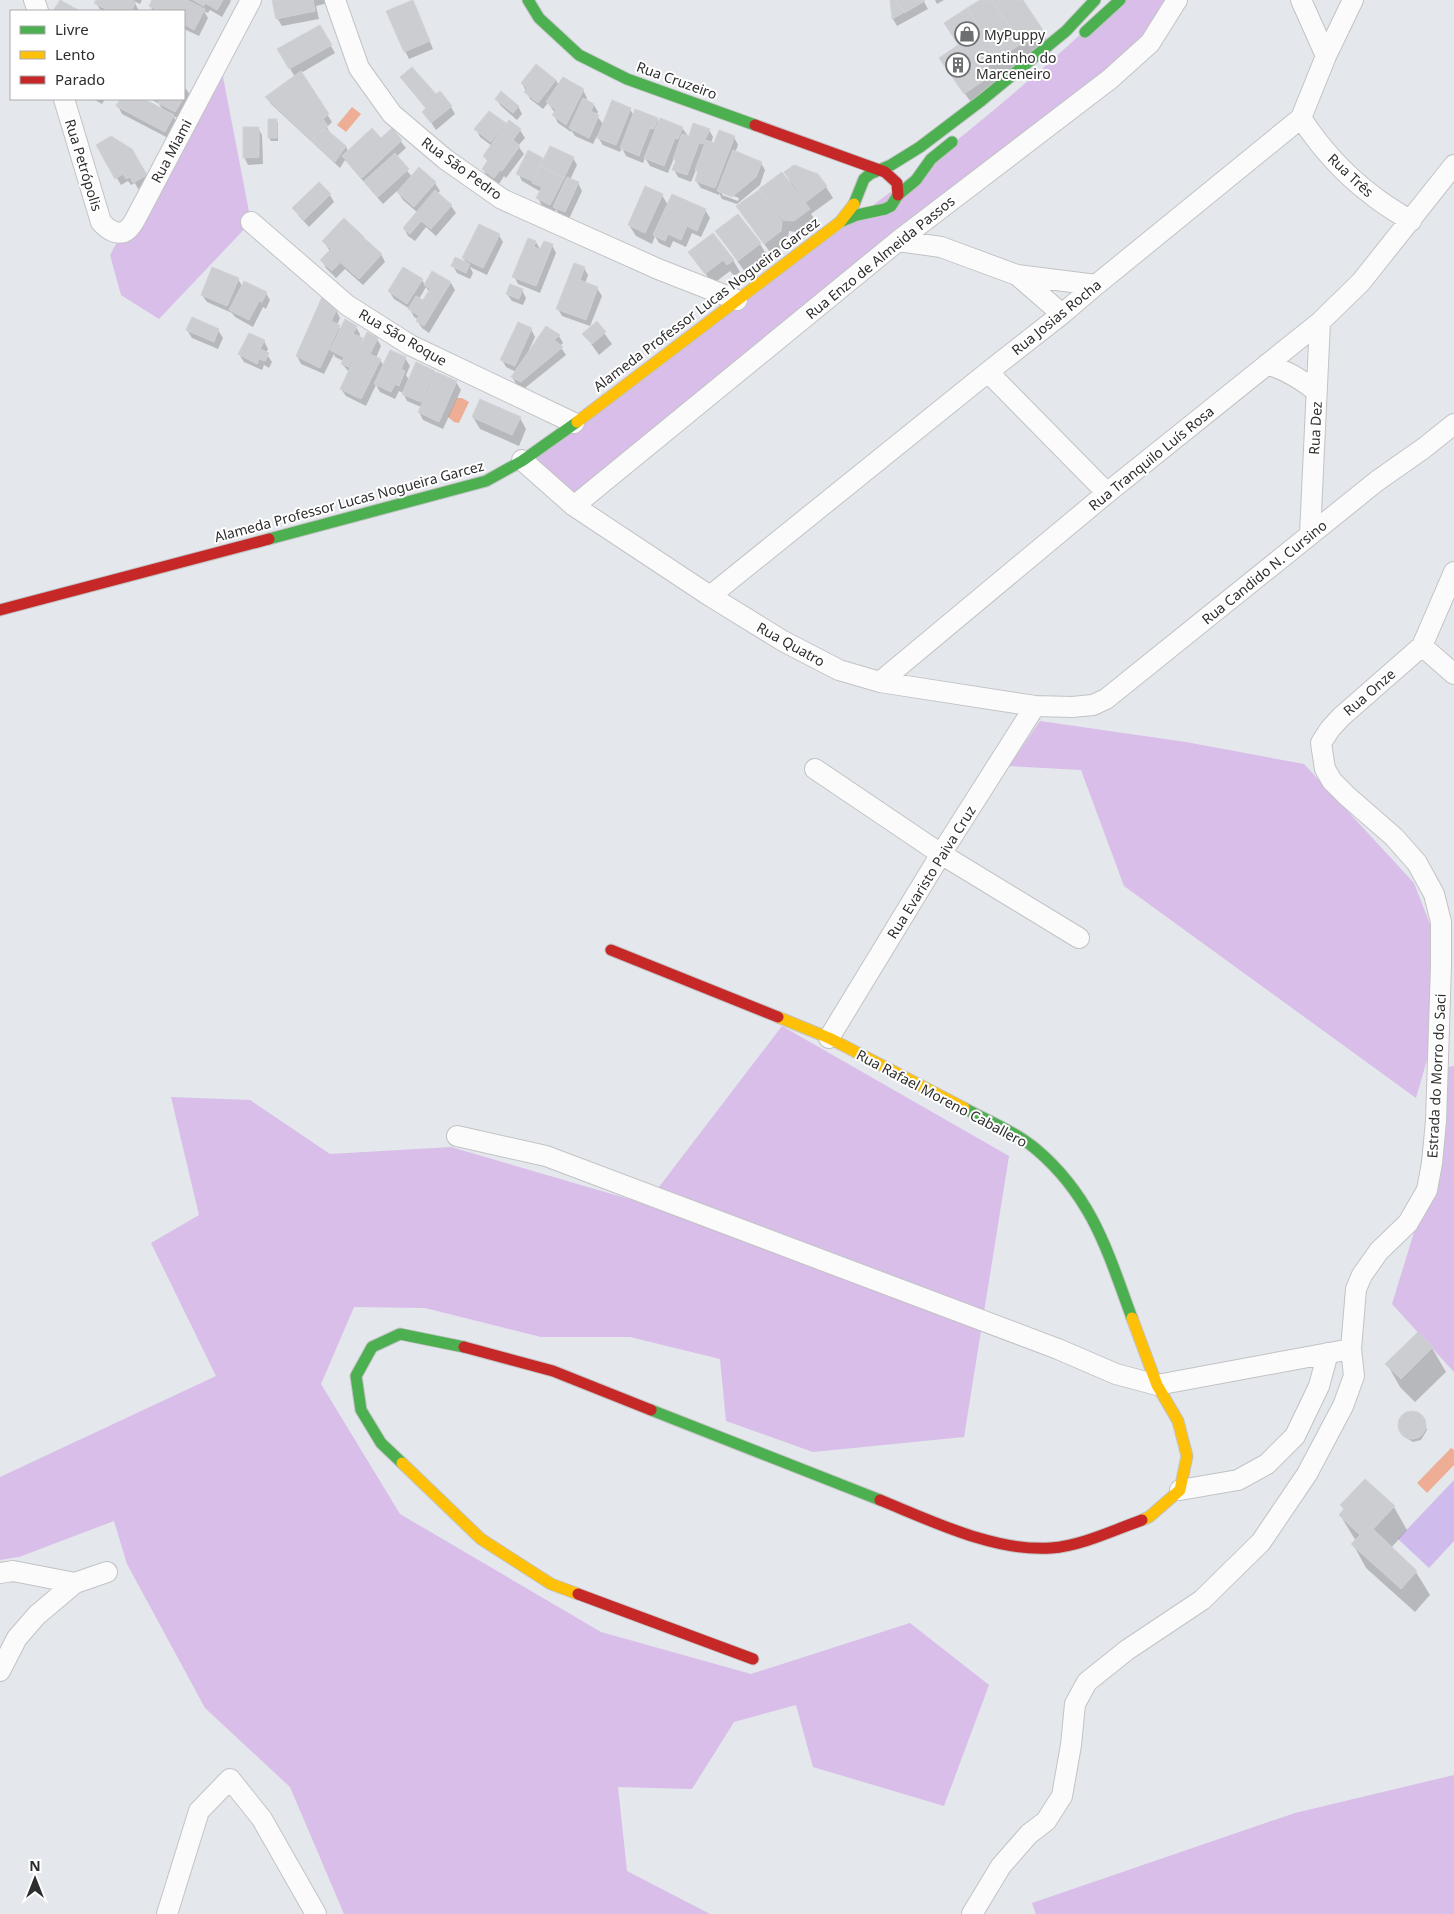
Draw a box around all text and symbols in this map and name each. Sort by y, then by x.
legend [10,10,185,100]
text: Livre [55,19,89,39]
shop icon: MyPuppy [954,21,980,47]
place label: MyPuppy [984,25,1046,44]
text: Lento [55,44,95,64]
place label: Cantinho do Marceneiro [976,48,1057,83]
building icon: Cantinho do Marceneiro [945,52,971,78]
street label: Rua Cruzeiro [634,57,720,103]
text: Parado [55,69,105,89]
street label: Rua Miami [146,116,196,186]
street label: Rua Petrópolis [61,117,107,214]
street label: Rua São Pedro [418,132,506,204]
street label: Rua Três [1324,149,1378,201]
street label: Rua Enzo de Almeida Passos [802,191,959,323]
street label: Alameda Professor Lucas Nogueira Garcez [589,212,823,395]
street label: Rua Josias Rocha [1007,275,1105,359]
street label: Rua São Roque [355,304,451,370]
street label: Rua Dez [1304,400,1326,455]
street label: Rua Tranquilo Luís Rosa [1084,401,1218,515]
street label: Alameda Professor Lucas Nogueira Garcez [212,456,486,546]
street label: Rua Candido N. Cursino [1197,516,1331,628]
street label: Rua Quatro [753,617,829,671]
street label: Rua Onze [1339,664,1399,720]
street label: Rua Evaristo Paiva Cruz [882,802,980,942]
street label: Estrada do Morro do Saci [1422,993,1450,1159]
street label: Rua Rafael Moreno Caballero [853,1045,1031,1151]
north arrow [10,1854,60,1904]
text: N [29,1856,41,1875]

